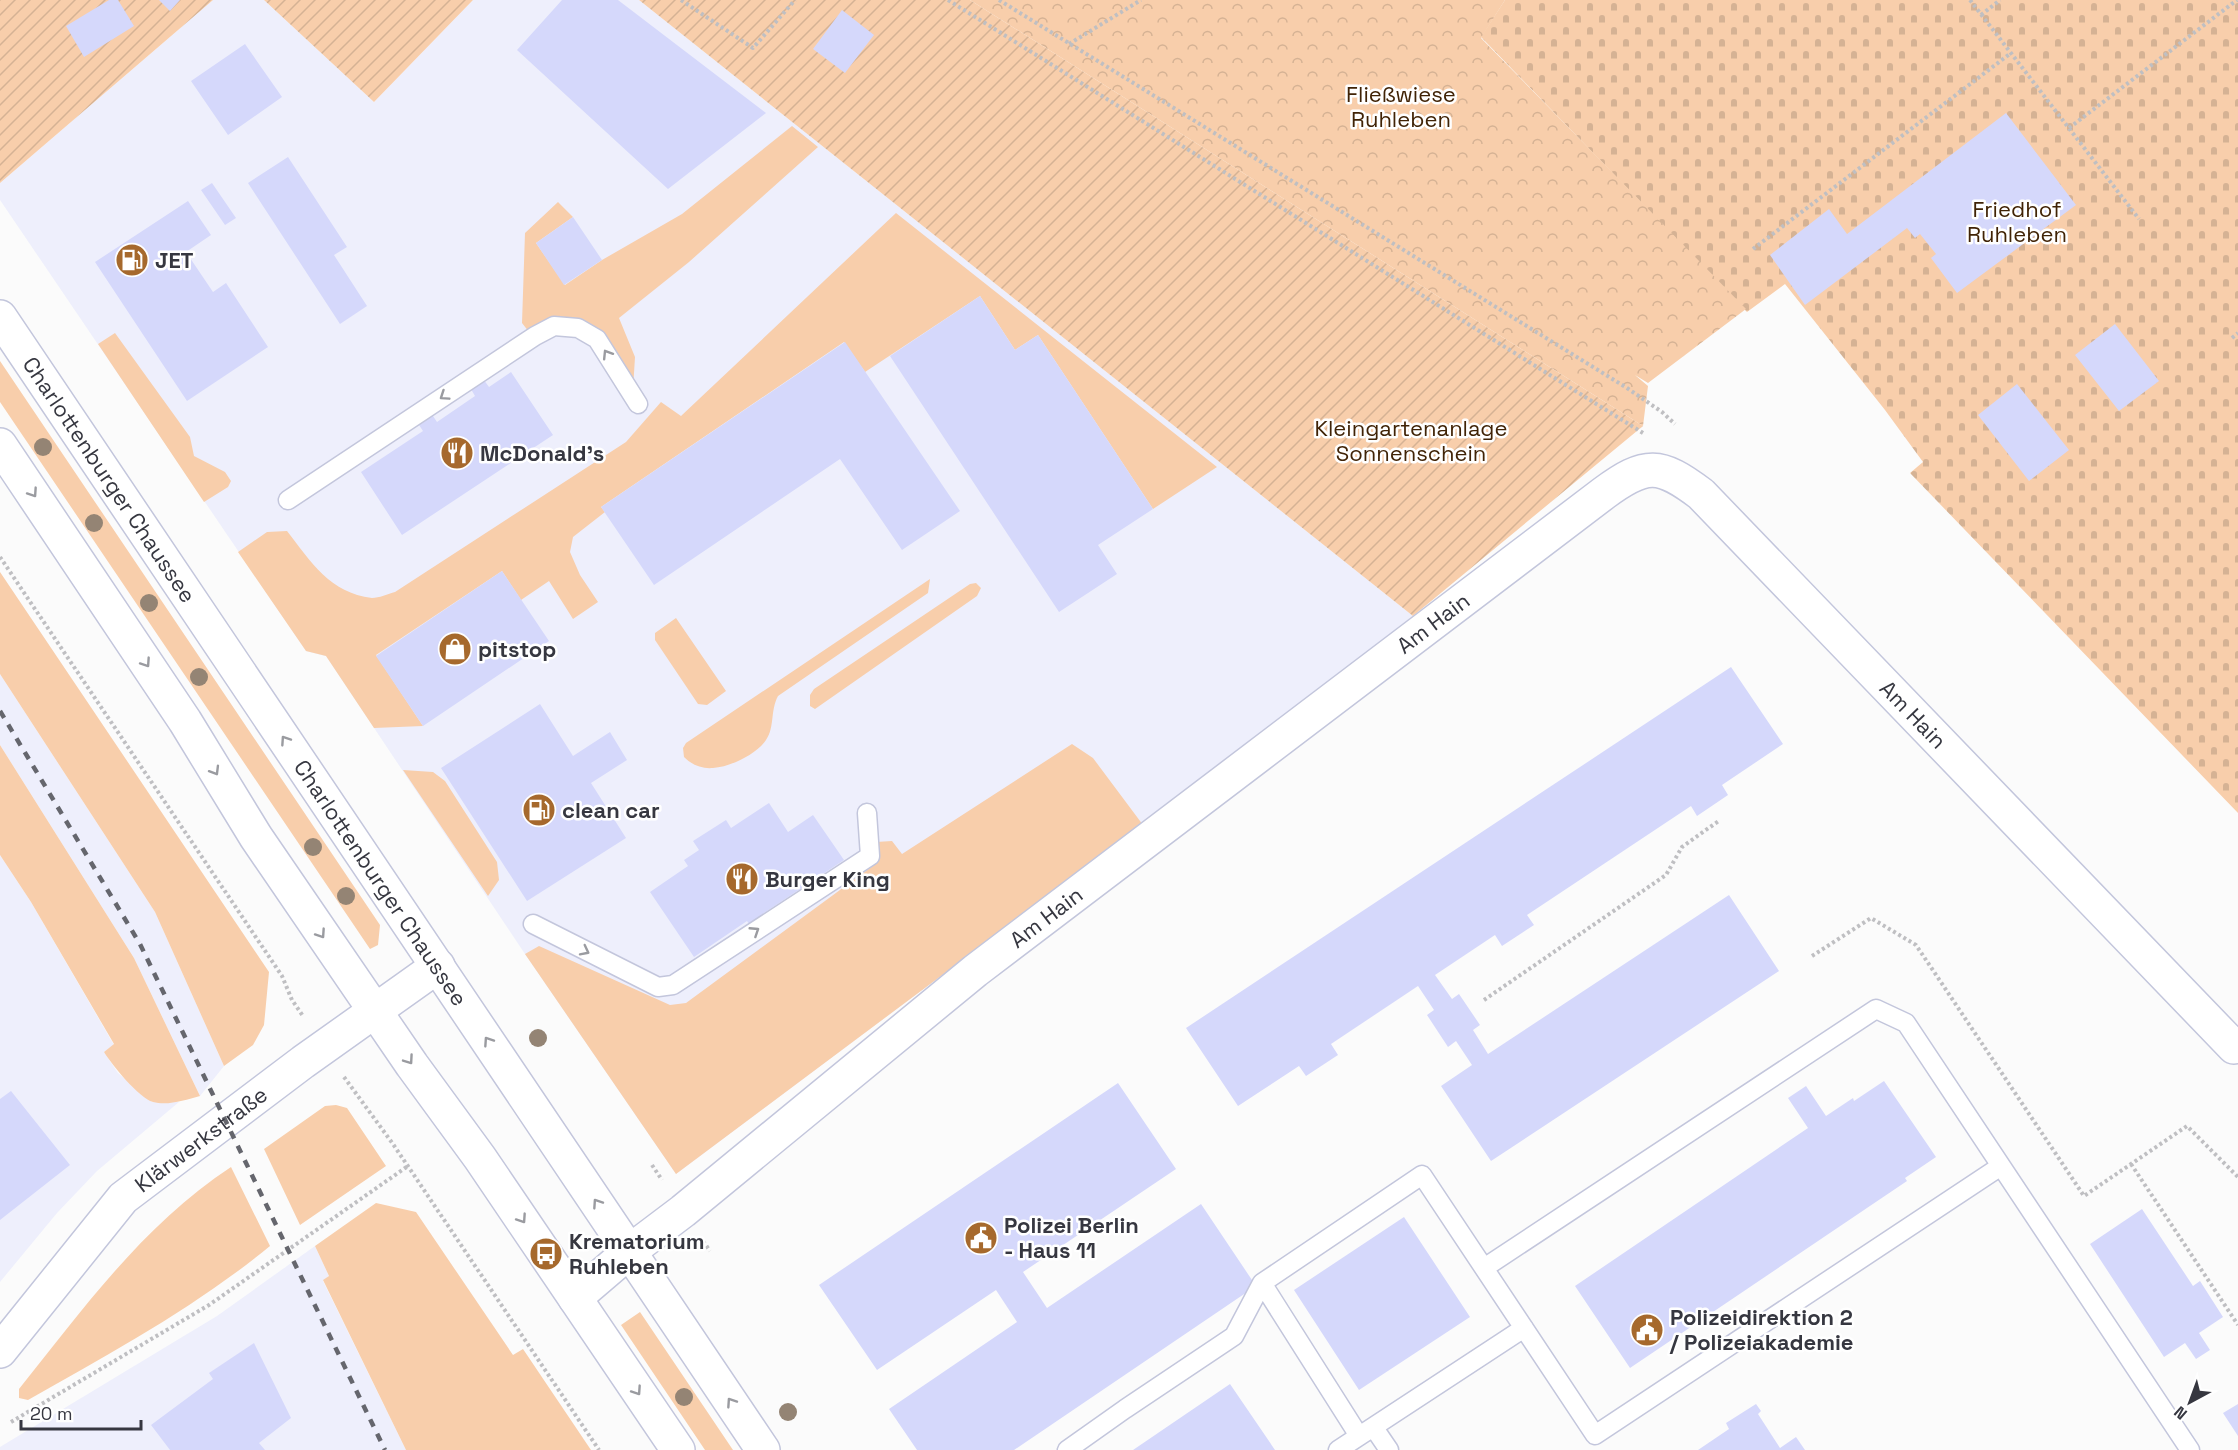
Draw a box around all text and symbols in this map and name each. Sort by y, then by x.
park label: Fließwiese Ruhleben [1346,80,1456,133]
park label: Friedhof Ruhleben [1967,195,2067,248]
fuel station icon: JET [114,242,150,278]
place label: JET [155,246,194,274]
one-way arrow [602,350,614,360]
street label: Charlottenburger Chaussee [17,351,202,608]
one-way arrow [440,389,450,401]
park label: Kleingartenanlage Sonnenschein [1314,414,1508,467]
restaurant icon: McDonald's [439,435,475,471]
place label: McDonald's [480,439,604,467]
one-way arrow [26,487,37,498]
street label: Am Hain [1391,586,1475,660]
shop icon: pitstop [437,631,473,667]
place label: pitstop [478,635,556,663]
one-way arrow [139,656,150,667]
street label: Am Hain [1874,674,1953,754]
one-way arrow [281,735,292,746]
street label: Charlottenburger Chaussee [288,754,474,1011]
one-way arrow [208,765,220,775]
fuel station icon: clean car [521,792,557,828]
place label: clean car [562,796,660,824]
restaurant icon: Burger King [724,861,760,897]
place label: Burger King [765,865,890,893]
street label: Am Hain [1004,880,1088,954]
one-way arrow [749,927,760,938]
one-way arrow [314,928,326,938]
one-way arrow [579,943,590,955]
one-way arrow [484,1037,495,1048]
one-way arrow [402,1053,413,1064]
street label: Klärwerkstraße [129,1080,273,1198]
one-way arrow [593,1198,604,1209]
place label: Polizei Berlin - Haus 11 [1004,1211,1139,1264]
one-way arrow [514,1213,526,1223]
public building icon: Polizei Berlin - Haus 11 [963,1220,999,1256]
place label: Krematorium Ruhleben [569,1227,705,1280]
bus stop icon: Krematorium Ruhleben [528,1236,564,1272]
place label: Polizeidirektion 2 / Polizeiakademie [1669,1303,1854,1356]
public building icon: Polizeidirektion 2 / Polizeiakademie [1629,1312,1665,1348]
north arrow [2160,1372,2220,1432]
one-way arrow [630,1385,641,1396]
scale bar [21,1393,141,1431]
one-way arrow [727,1397,738,1408]
text: N [2170,1401,2191,1424]
text: 20 m [30,1402,73,1425]

